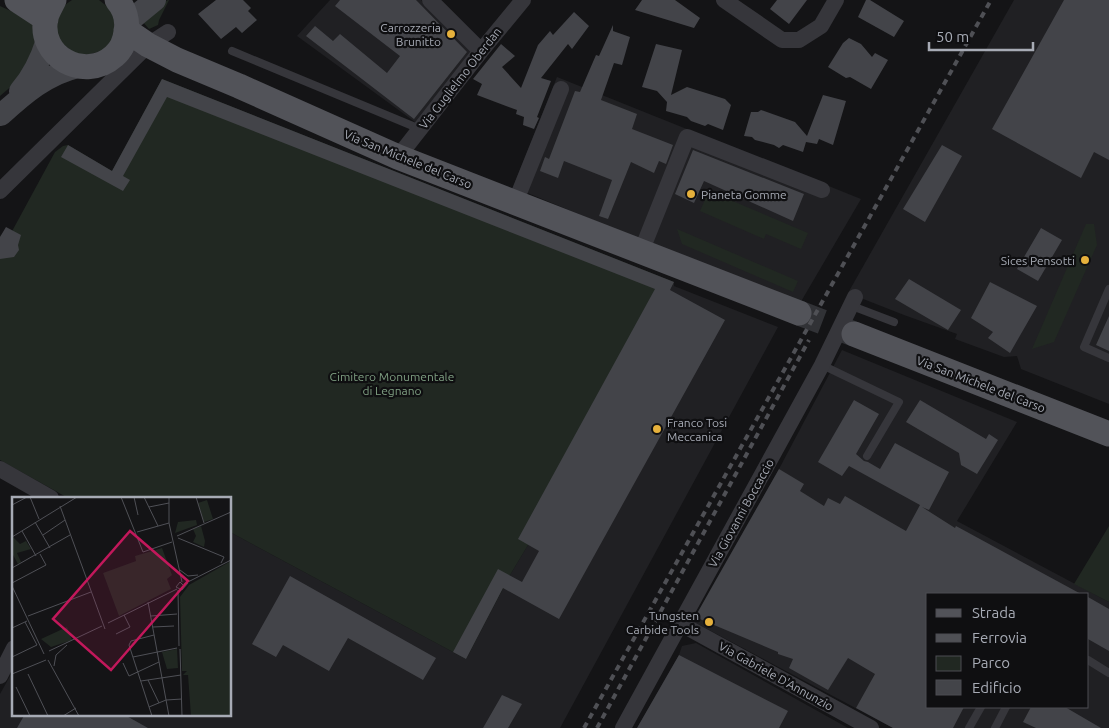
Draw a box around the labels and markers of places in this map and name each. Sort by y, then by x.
place label: Carrozzeria Brunitto [380,21,441,48]
marker: Carrozzeria Brunitto [445,28,457,40]
marker: Pianeta Gomme [685,188,697,200]
place label: Pianeta Gomme [701,188,787,201]
place label: Sices Pensotti [1001,254,1075,267]
marker: Sices Pensotti [1079,254,1091,266]
place label: Franco Tosi Meccanica [667,416,727,443]
marker: Franco Tosi Meccanica [651,423,663,435]
place label: Tungsten Carbide Tools [626,609,699,636]
marker: Tungsten Carbide Tools [703,616,715,628]

